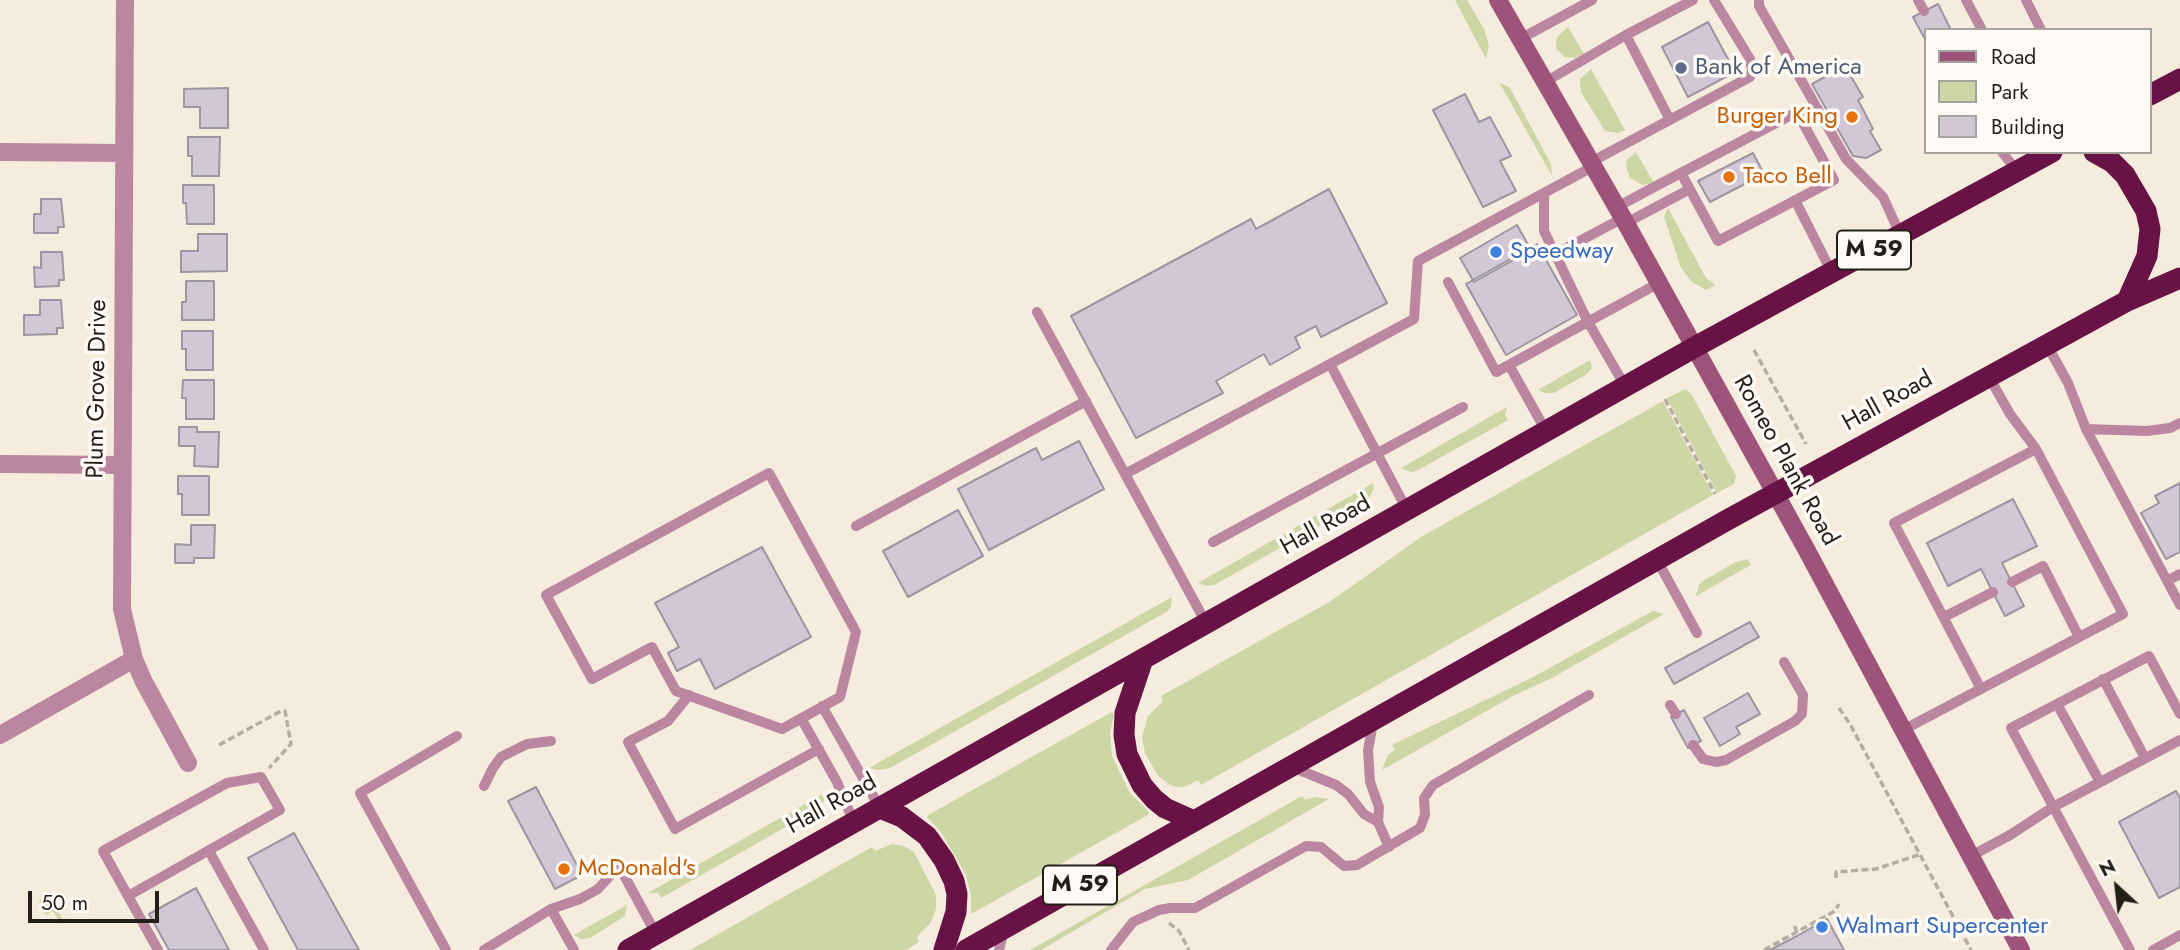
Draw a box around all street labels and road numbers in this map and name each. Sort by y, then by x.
road number: M 59 [1837,230,1911,270]
street label: Plum Grove Drive [82,299,114,479]
street label: Hall Road [1838,365,1938,439]
street label: Romeo Plank Road [1726,371,1844,551]
street label: Hall Road [1276,489,1376,563]
street label: Hall Road [782,768,882,842]
road number: M 59 [1043,866,1117,904]

